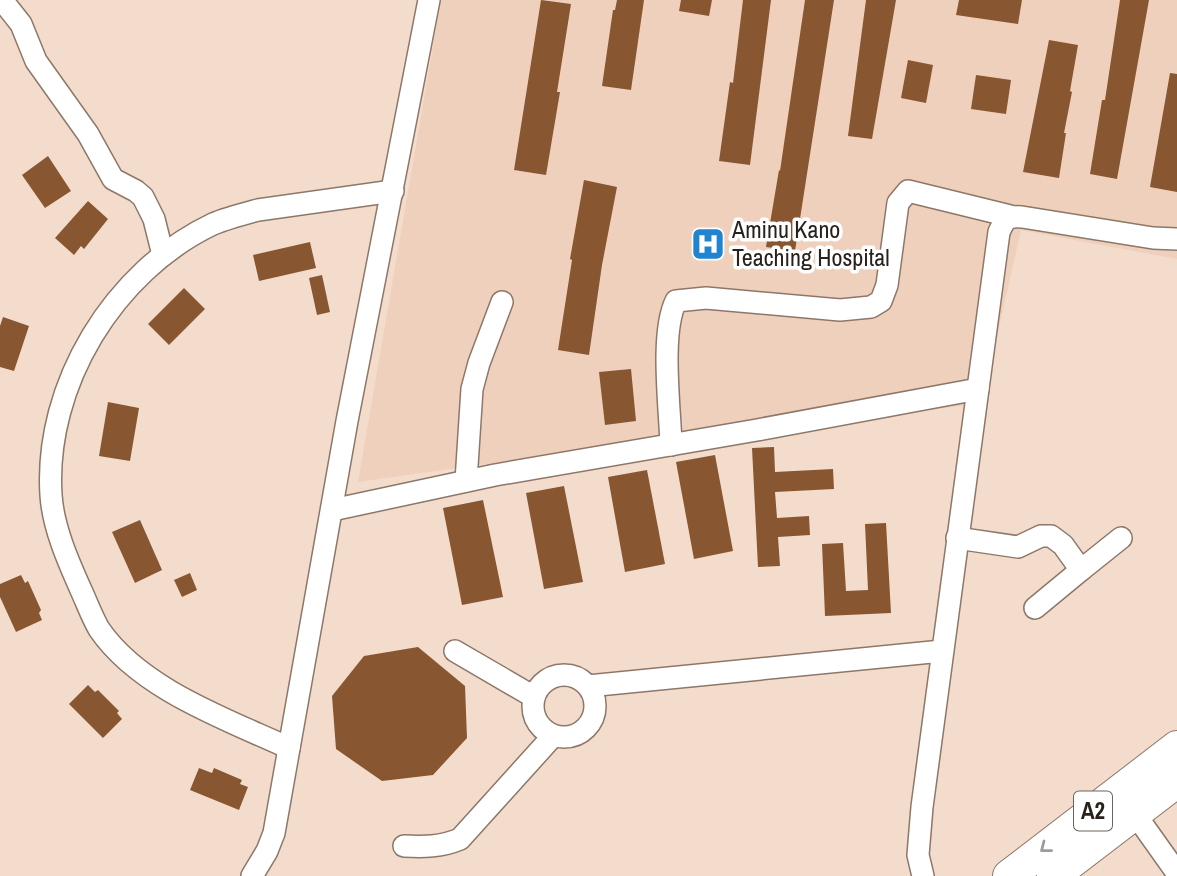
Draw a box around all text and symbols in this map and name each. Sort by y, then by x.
place label: Aminu Kano Teaching Hospital [731,213,890,273]
hospital icon: Aminu Kano Teaching Hospital [689,225,727,263]
road number: A2 [1074,792,1112,831]
one-way arrow [1040,840,1053,853]

